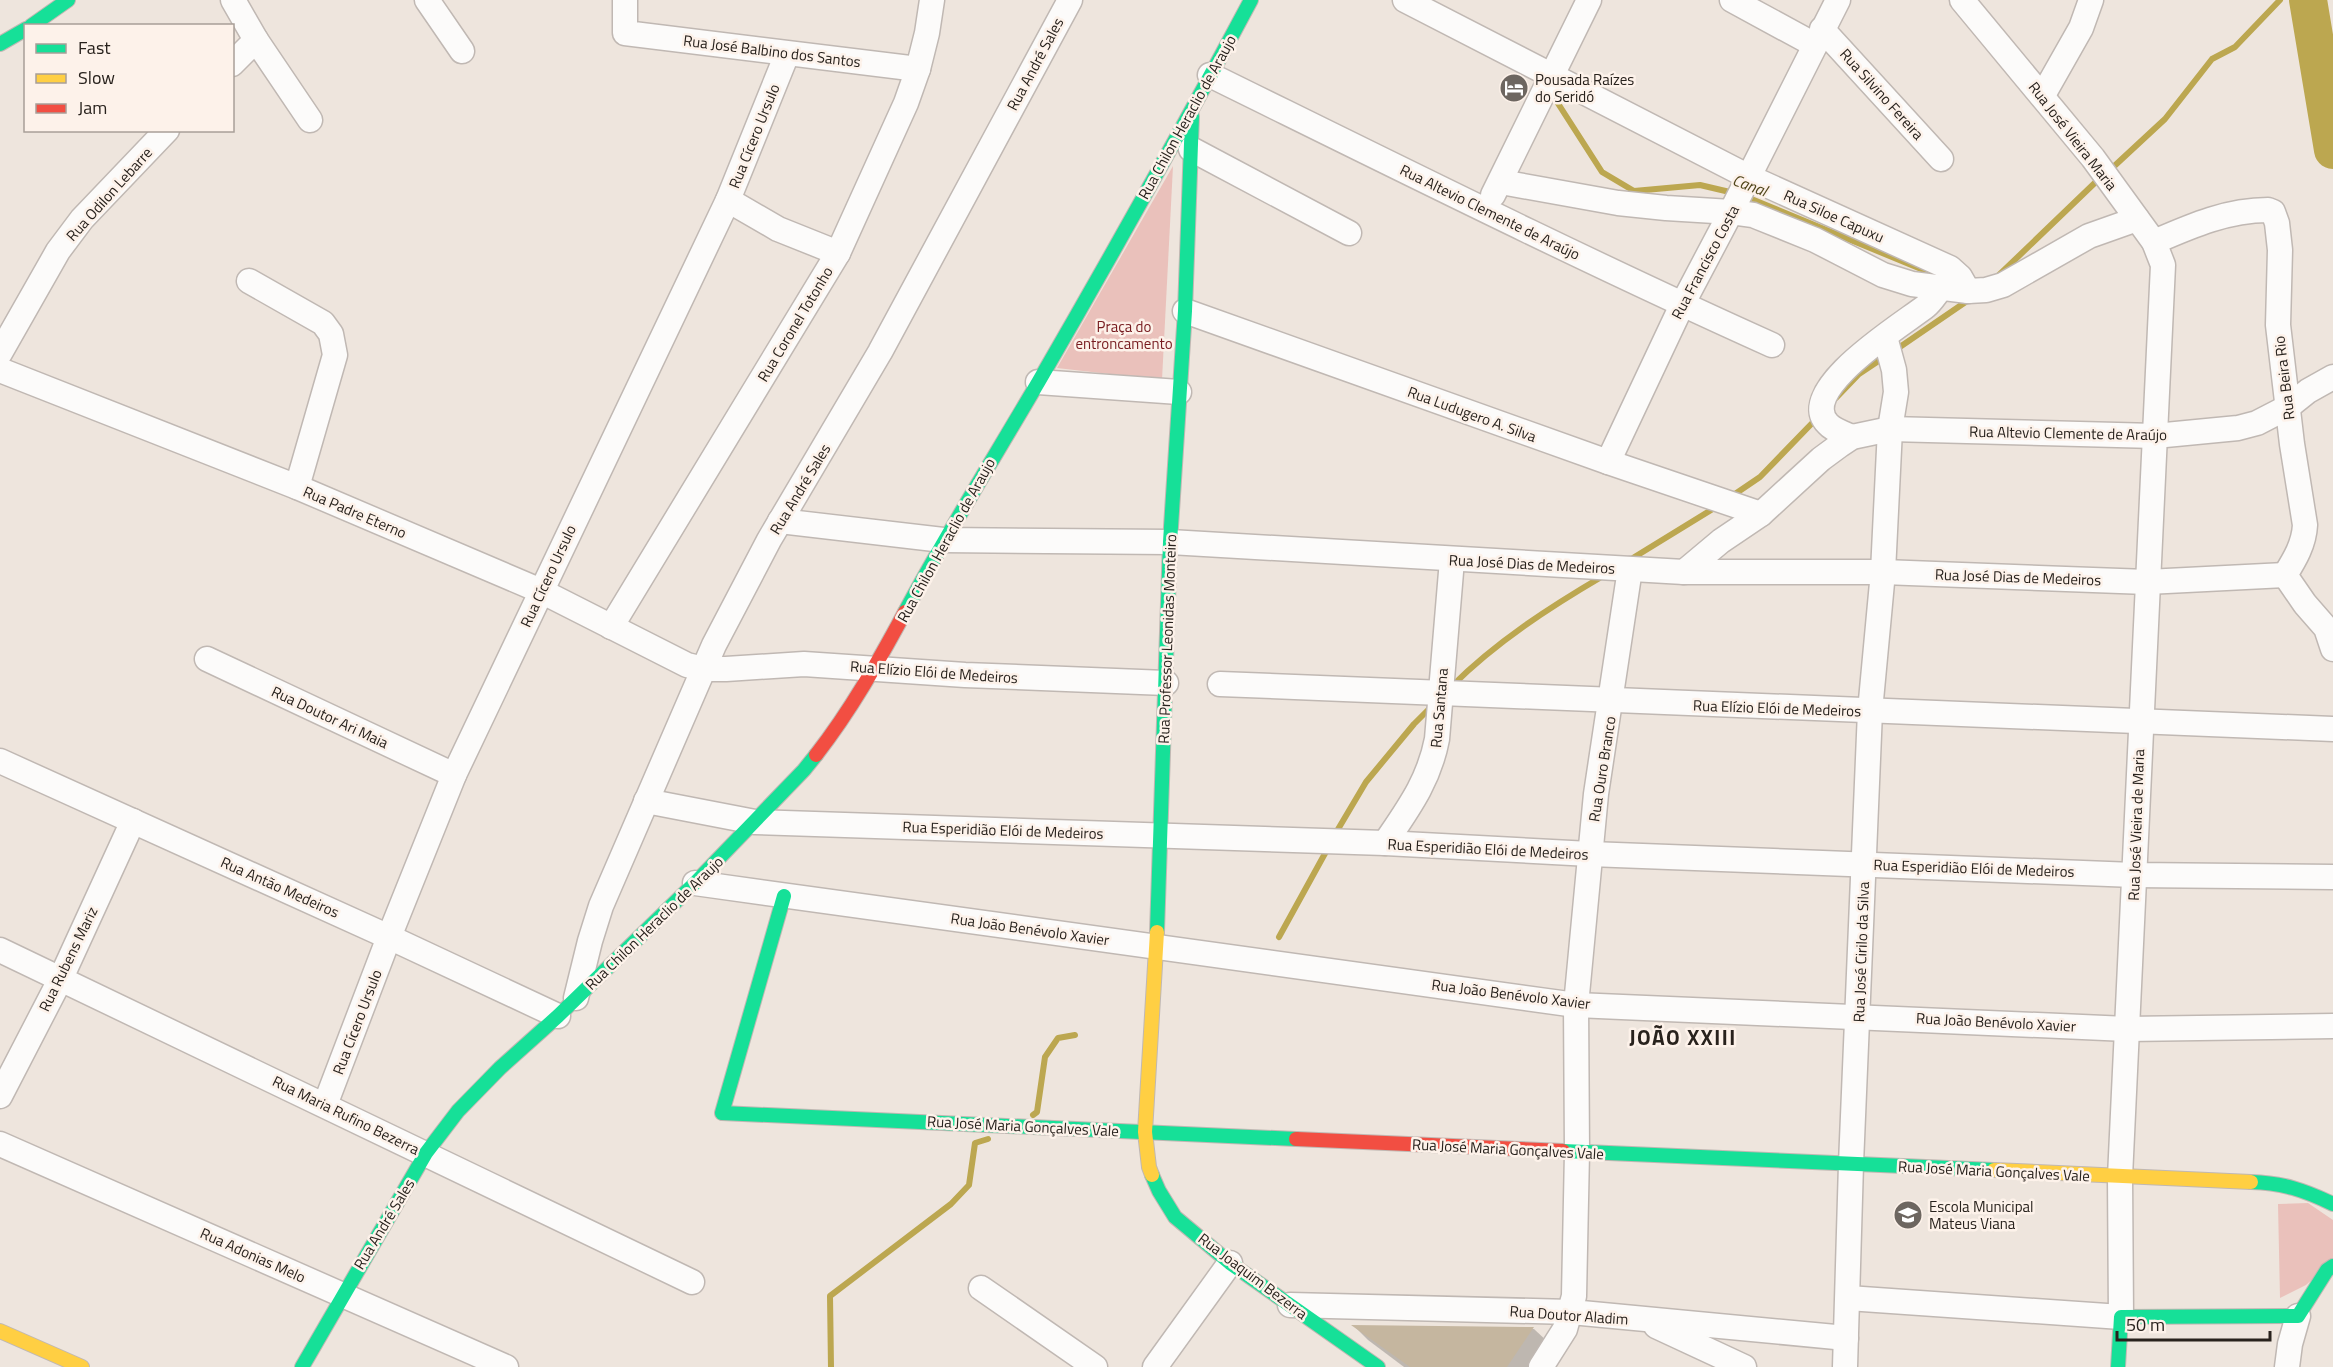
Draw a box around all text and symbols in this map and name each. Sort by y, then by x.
street label: Rua André Sales [1001,13,1069,115]
legend [24,24,234,132]
street label: Rua José Balbino dos Santos [682,29,862,73]
street label: Rua Chilon Heraclio de Araujo [1132,31,1242,203]
text: Fast [78,34,111,61]
street label: Rua Silvino Fereira [1834,43,1930,145]
text: Slow [78,64,115,91]
place label: Pousada Raízes do Seridó [1535,68,1634,108]
hotel icon: Pousada Raízes do Seridó [1498,72,1530,104]
street label: Rua José Vieira Maria [2023,77,2123,196]
street label: Rua Cícero Ursulo [723,80,785,192]
text: Jam [78,94,107,121]
street label: Rua Odilon Lebarre [60,142,158,246]
street label: Rua Altevio Clemente de Araújo [1396,158,1584,266]
water label: Canal [1729,168,1772,203]
street label: Rua Siloe Capuxu [1780,184,1888,248]
street label: Rua Francisco Costa [1665,200,1745,323]
street label: Rua Coronel Totonho [751,262,839,386]
park label: Praça do entroncamento [1075,315,1173,355]
street label: Rua Beira Rio [2267,335,2301,421]
street label: Rua Ludugero A. Silva [1404,380,1540,448]
street label: Rua Altevio Clemente de Araújo [1969,420,2167,446]
street label: Rua André Sales [764,439,836,539]
street label: Rua Chilon Heraclio de Araujo [891,454,1001,626]
street label: Rua Padre Eterno [300,480,410,544]
street label: Rua Cícero Ursulo [514,521,582,631]
street label: Rua Professor Leonidas Monteiro [1152,534,1182,744]
street label: Rua José Dias de Medeiros [1448,548,1616,580]
street label: Rua José Dias de Medeiros [1934,563,2102,591]
street label: Rua Elízio Elói de Medeiros [849,655,1019,689]
street label: Rua Santana [1424,667,1454,749]
street label: Rua Doutor Ari Maia [268,680,393,754]
street label: Rua Elízio Elói de Medeiros [1693,694,1861,722]
street label: Rua Ouro Branco [1582,715,1622,823]
street label: Rua José Vieira de Maria [2122,748,2150,901]
street label: Rua Esperidião Elói de Medeiros [902,815,1104,845]
street label: Rua Esperidião Elói de Medeiros [1387,832,1589,866]
street label: Rua Antão Medeiros [217,851,343,923]
street label: Rua Chilon Heraclio de Araujo [580,851,728,995]
street label: Rua Esperidião Elói de Medeiros [1873,853,2075,883]
street label: Rua José Cirilo da Silva [1847,881,1875,1023]
street label: Rua Rubens Mariz [33,902,103,1015]
street label: Rua João Benévolo Xavier [949,906,1111,952]
street label: Rua Cícero Ursulo [326,966,388,1078]
street label: Rua João Benévolo Xavier [1430,973,1592,1015]
street label: Rua João Benévolo Xavier [1916,1006,2076,1038]
district label: JOÃO XXIII [1629,1021,1737,1053]
street label: Rua Maria Rufino Bezerra [269,1069,424,1161]
street label: Rua José Maria Gonçalves Vale [927,1109,1119,1143]
street label: Rua José Maria Gonçalves Vale [1412,1132,1604,1166]
street label: Rua José Maria Gonçalves Vale [1898,1154,2090,1188]
street label: Rua André Sales [348,1174,420,1274]
place label: Escola Municipal Mateus Viana [1929,1195,2034,1235]
school or university icon: Escola Municipal Mateus Viana [1892,1199,1924,1231]
street label: Rua Adonias Melo [197,1221,310,1289]
street label: Rua Joaquim Bezerra [1193,1227,1313,1325]
street label: Rua Doutor Aladim [1509,1299,1629,1331]
scale bar [2117,1304,2270,1342]
text: 50 m [2126,1311,2165,1338]

